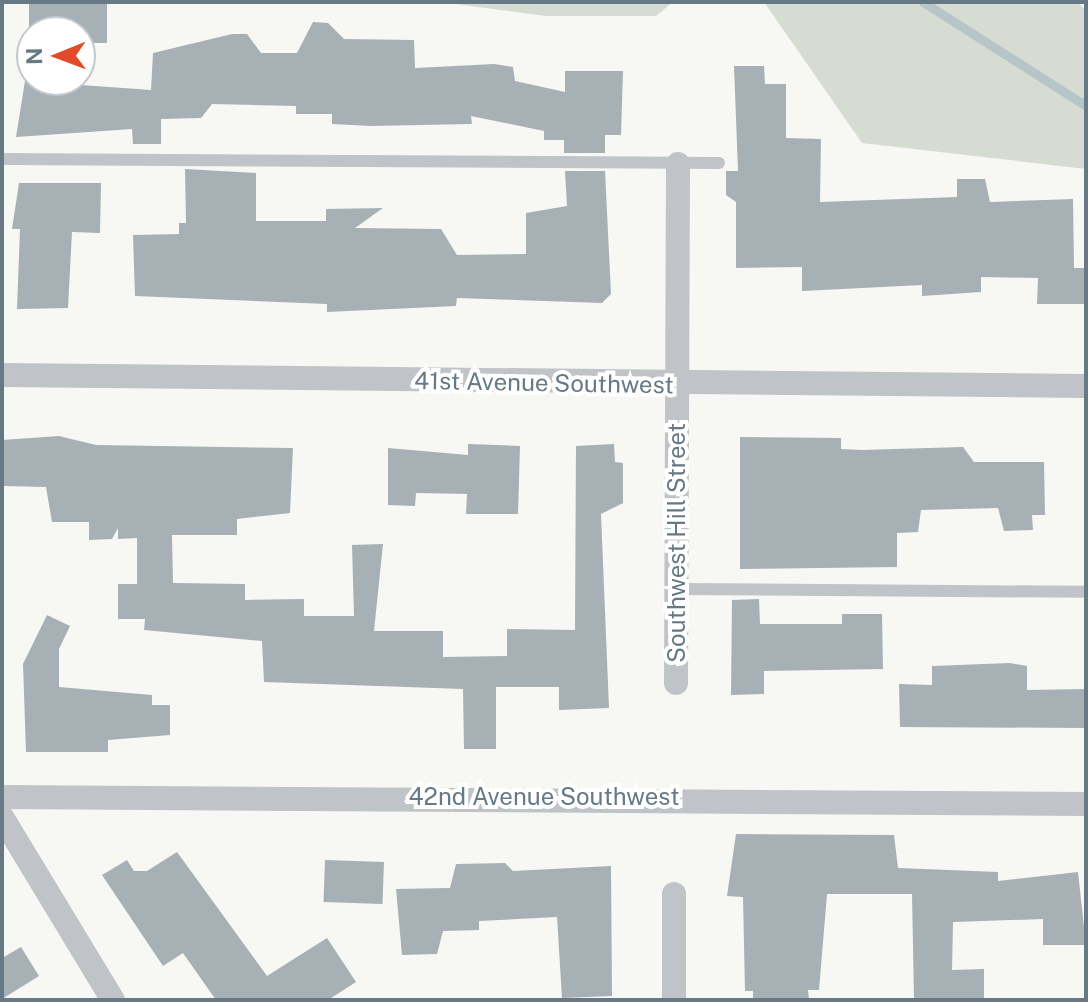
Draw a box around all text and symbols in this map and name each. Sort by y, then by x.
north arrow [16,16,96,96]
text: N [21,48,47,65]
street label: 41st Avenue Southwest [414,366,674,400]
street label: Southwest Hill Street [663,423,691,663]
street label: 42nd Avenue Southwest [408,783,680,811]

